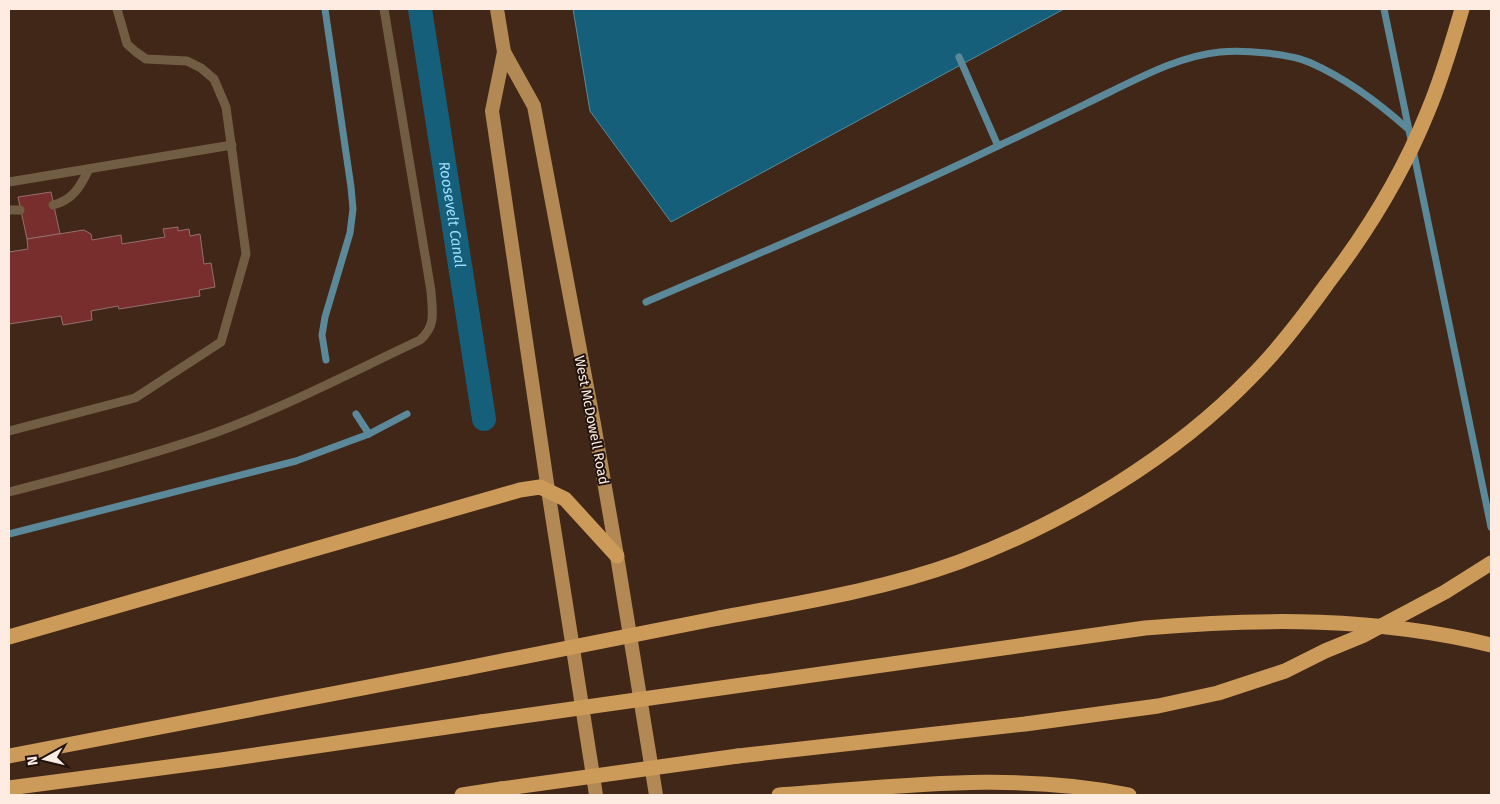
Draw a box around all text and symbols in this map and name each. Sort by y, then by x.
water label: Roosevelt Canal [435,160,469,269]
street label: West McDowell Road [571,354,612,486]
north arrow [20,734,70,784]
text: N [24,755,42,767]

